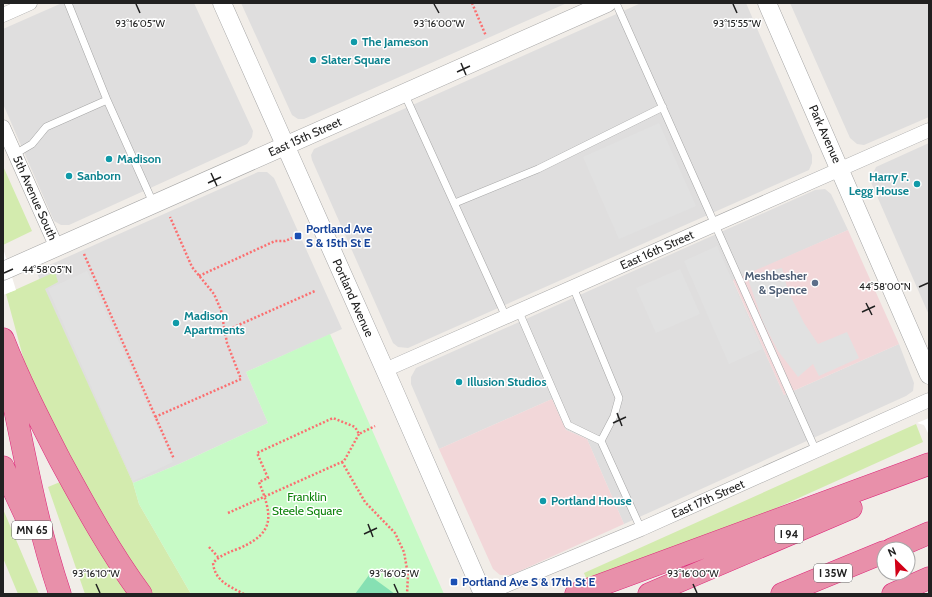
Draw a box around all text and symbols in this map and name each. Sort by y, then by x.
text: 93°16'05"W [115,17,165,30]
text: 93°16'00"W [413,17,465,30]
text: 93°15'55"W [713,17,761,30]
place label: The Jameson [362,34,428,49]
marker: The Jameson [349,37,359,47]
place label: Slater Square [321,52,390,67]
marker: Slater Square [308,55,318,65]
street label: Park Avenue [806,102,845,165]
street label: East 15th Street [266,114,344,159]
place label: Madison [117,151,161,166]
street label: 5th Avenue South [10,153,61,242]
marker: Madison [104,154,114,164]
place label: Sanborn [77,168,121,183]
place label: Harry F. Legg House [849,169,909,198]
marker: Sanborn [64,171,74,181]
marker: Harry F. Legg House [912,179,922,189]
place label: Portland Ave S & 15th St E [306,221,372,250]
street label: East 16th Street [618,227,696,272]
marker: Portland Ave S & 15th St E [293,231,303,241]
street label: Portland Avenue [330,256,377,339]
text: 44°58'05"N [22,263,72,276]
place label: Meshbesher & Spence [744,268,807,297]
marker: Meshbesher & Spence [810,278,820,288]
text: 44°58'00"N [859,280,911,293]
place label: Madison Apartments [184,308,245,337]
marker: Madison Apartments [171,318,181,328]
place label: Illusion Studios [467,374,546,389]
marker: Illusion Studios [454,377,464,387]
street label: East 17th Street [669,476,747,521]
park label: Franklin Steele Square [272,489,342,518]
place label: Portland House [551,493,632,508]
marker: Portland House [538,496,548,506]
road number: MN 65 [12,521,52,539]
road number: I 94 [775,525,803,543]
north arrow [876,541,916,581]
text: N [886,544,898,560]
road number: I 35W [814,564,852,582]
text: 93°16'10"W [72,567,120,580]
text: 93°16'05"W [369,567,419,580]
text: 93°16'00"W [667,567,719,580]
place label: Portland Ave S & 17th St E [462,574,596,589]
marker: Portland Ave S & 17th St E [449,577,459,587]

